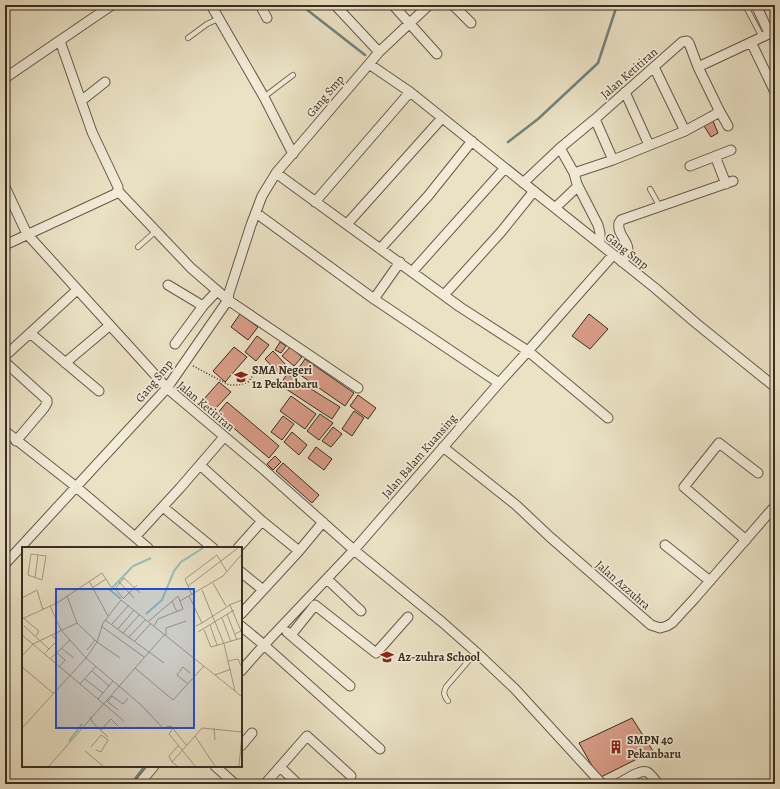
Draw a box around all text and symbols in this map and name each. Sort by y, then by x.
street label: Jalan Ketitiran [597,44,661,102]
street label: Gang Smp [302,71,348,121]
street label: Gang Smp [602,229,652,273]
street label: Gang Smp [132,356,176,406]
place label: SMA Negeri 12 Pekanbaru [252,362,319,392]
school or university icon: SMA Negeri 12 Pekanbaru [233,369,249,385]
street label: Jalan Ketitiran [174,377,238,435]
street label: Jalan Balam Kuansing [378,410,460,502]
inset map [22,547,242,767]
street label: Jalan Azzuhra [592,557,654,613]
school or university icon: Az-zuhra School [379,649,395,665]
place label: Az-zuhra School [397,649,481,665]
place label: SMPN 40 Pekanbaru [627,732,681,762]
building icon: SMPN 40 Pekanbaru [608,739,624,755]

